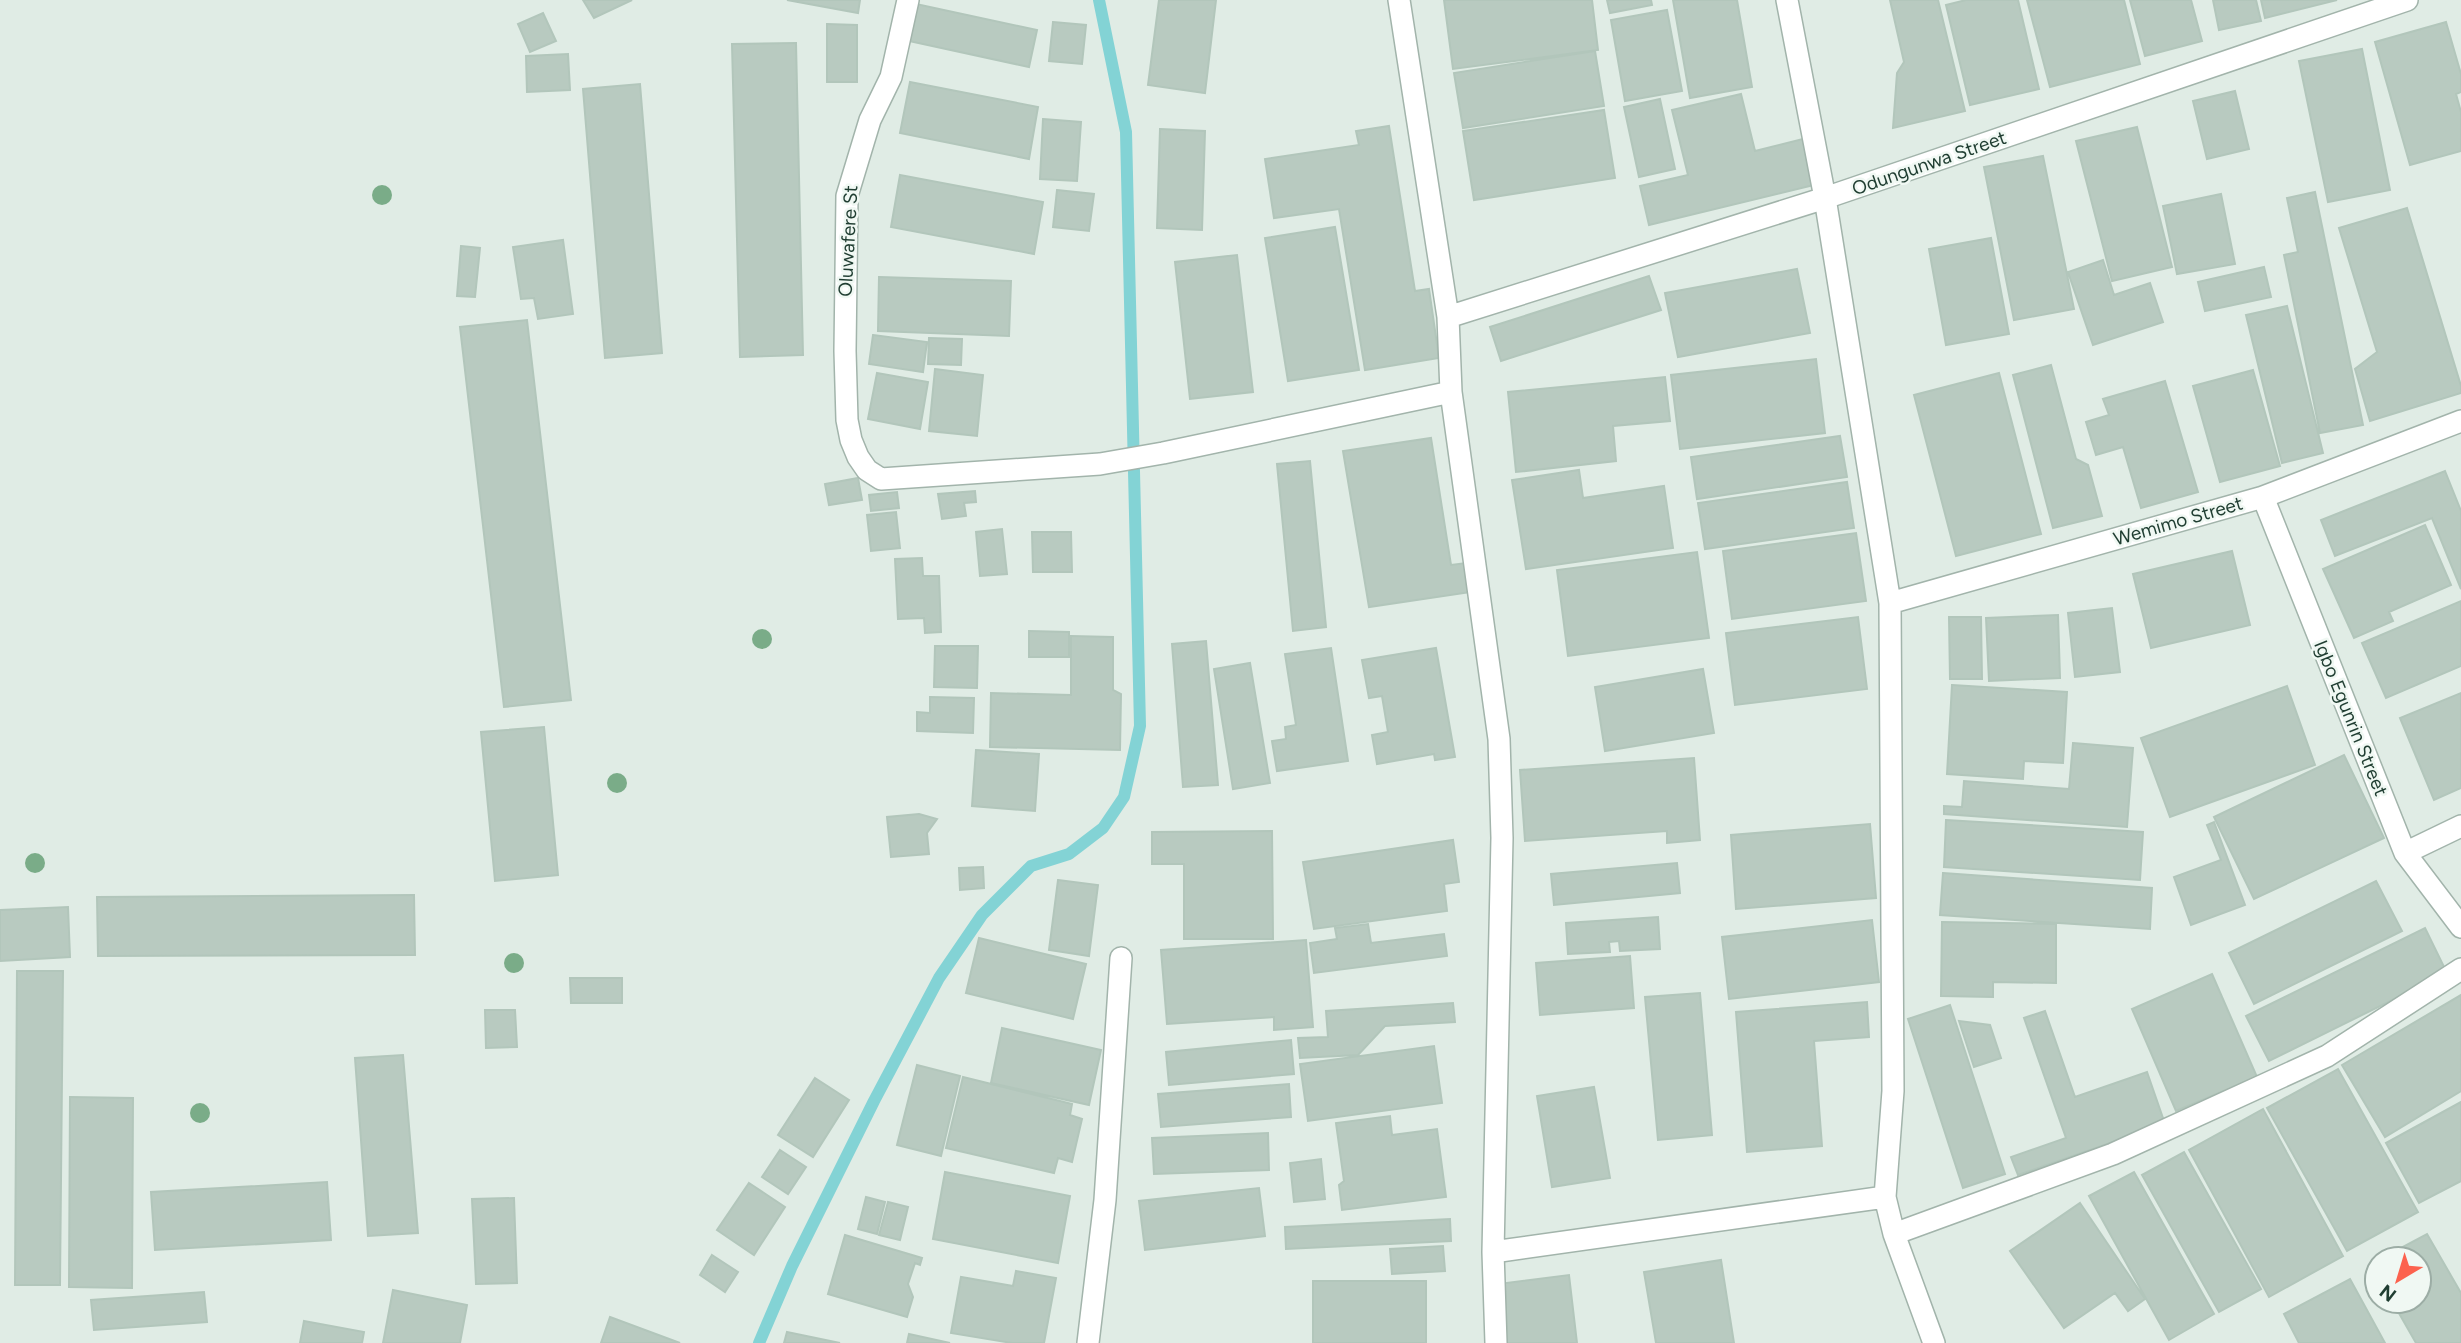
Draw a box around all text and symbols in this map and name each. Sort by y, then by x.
street label: Odungunwa Street [1849,126,2009,200]
street label: Oluwafere St [834,185,862,297]
street label: Wemimo Street [2111,492,2245,550]
street label: Igbo Egunrin Street [2309,637,2393,799]
north arrow [2363,1245,2433,1315]
text: N [2375,1279,2401,1307]

